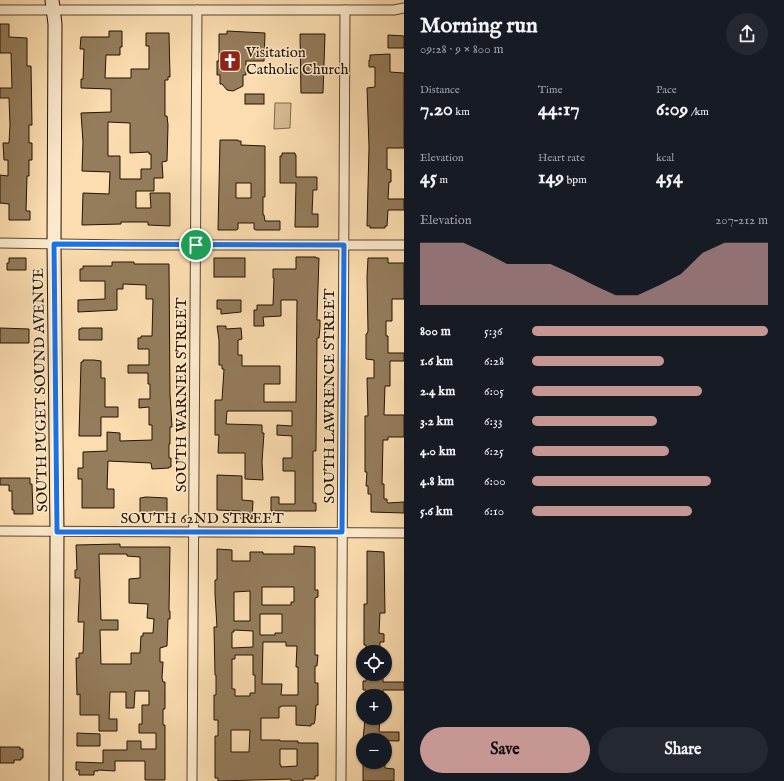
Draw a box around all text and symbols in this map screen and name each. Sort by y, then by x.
text: Morning run [420,12,538,40]
button: share [726,13,768,55]
text: 09:28 · 9 × 800 m [420,41,504,58]
place label: Visitation Catholic Church [245,43,348,79]
church icon: Visitation Catholic Church [217,48,243,74]
text: Distance [420,83,460,97]
text: Time [538,83,562,97]
text: Pace [656,83,677,97]
text: 7.20 [420,97,453,122]
text: 44:17 [538,97,580,122]
text: 6:09 [656,97,688,122]
text: km [453,105,470,119]
text: /km [688,105,709,119]
text: Elevation [420,151,464,165]
text: Heart rate [538,151,585,165]
text: kcal [656,151,674,165]
text: 45 [420,165,437,190]
text: 149 [538,165,564,190]
text: 454 [656,165,683,190]
text: m [437,173,448,187]
text: bpm [564,173,587,187]
text: Elevation [420,212,472,229]
text: 207–212 m [715,212,768,229]
pin [179,228,213,262]
icon: arrive [185,234,207,256]
street label: SOUTH PUGET SOUND AVENUE [29,268,52,512]
street label: SOUTH LAWRENCE STREET [320,288,339,503]
street label: SOUTH WARNER STREET [172,298,191,492]
text: 800 m [420,323,451,340]
text: 5:36 [484,323,502,340]
text: 1.6 km [420,353,453,370]
text: 6:28 [484,353,504,370]
text: 2.4 km [420,383,455,400]
text: 6:05 [484,383,504,400]
text: 3.2 km [420,413,454,430]
text: 6:33 [484,413,503,430]
text: 4.0 km [420,443,456,460]
text: 6:25 [484,443,504,460]
text: 4.8 km [420,473,454,490]
text: 6:00 [484,473,506,490]
text: 5.6 km [420,503,453,520]
text: 6:10 [484,503,504,520]
street label: SOUTH 62ND STREET [120,509,284,528]
map controls [356,645,392,769]
button: locate [356,645,392,681]
button: + [356,689,392,725]
button: Save [420,727,590,773]
button: Share [598,727,768,773]
button: − [356,733,392,769]

